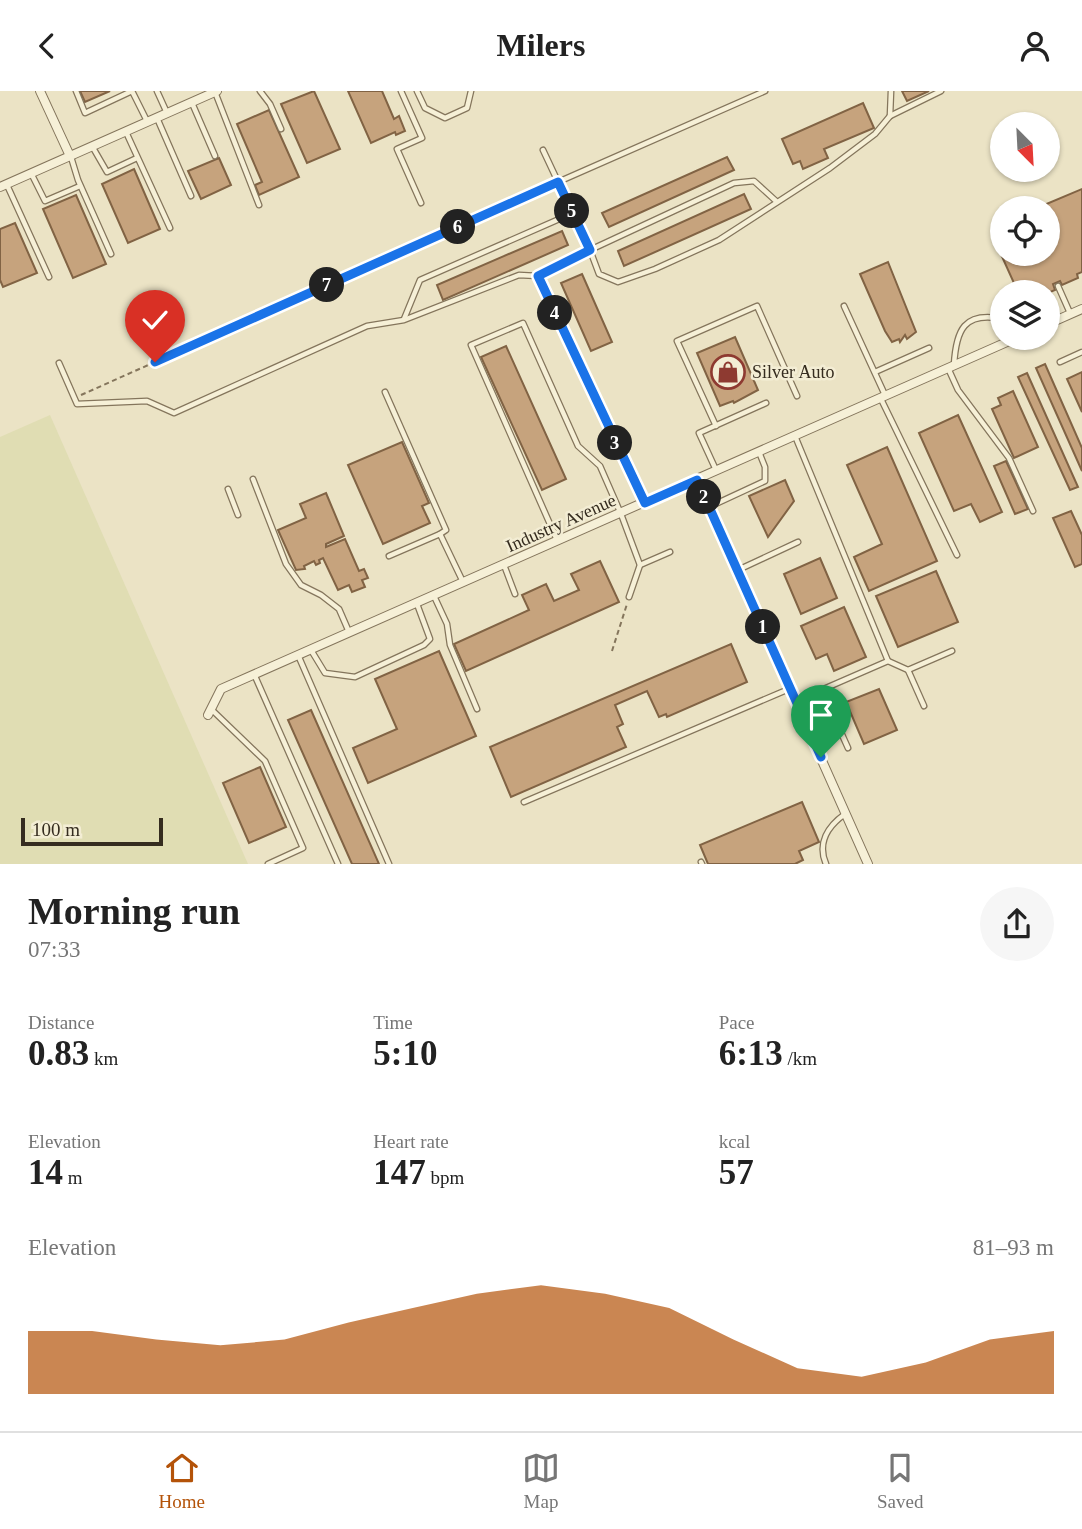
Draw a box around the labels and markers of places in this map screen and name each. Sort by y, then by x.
pin: 5 [554,193,590,229]
pin: 6 [440,209,476,245]
pin: 7 [310,267,344,303]
pin [125,290,185,362]
pin: 4 [538,295,572,331]
shop icon: Silver Auto [709,353,747,391]
place label: Silver Auto [752,362,835,382]
pin: 3 [598,425,632,461]
pin: 2 [686,479,722,515]
pin: 1 [746,609,780,645]
pin [791,685,851,757]

